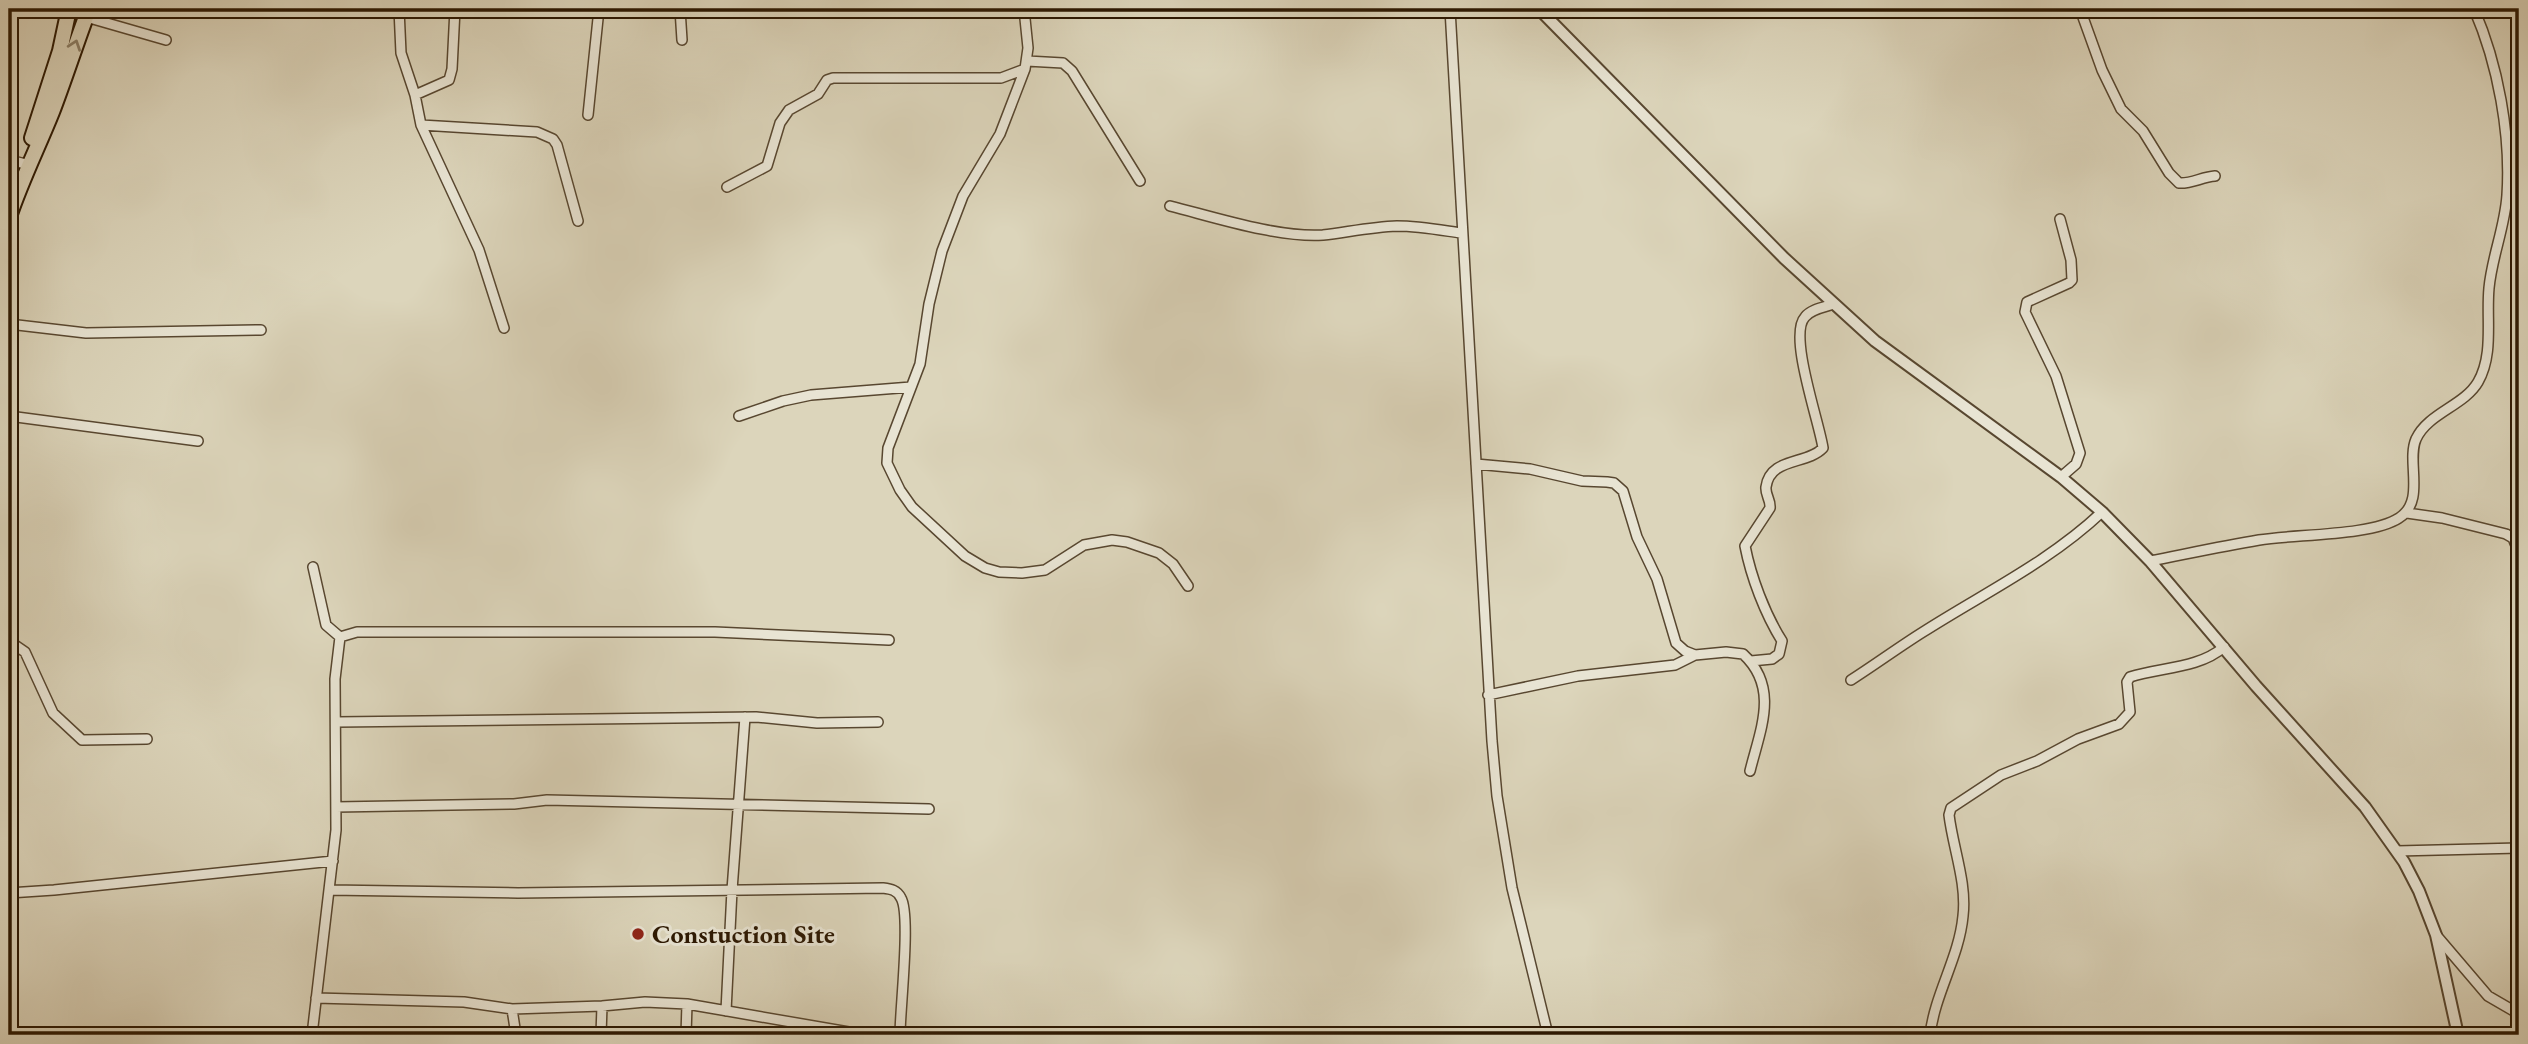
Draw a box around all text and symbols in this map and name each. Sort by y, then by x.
one-way arrow [67,40,81,52]
place label: Constuction Site [652,917,835,951]
marker: Constuction Site [630,926,646,942]

